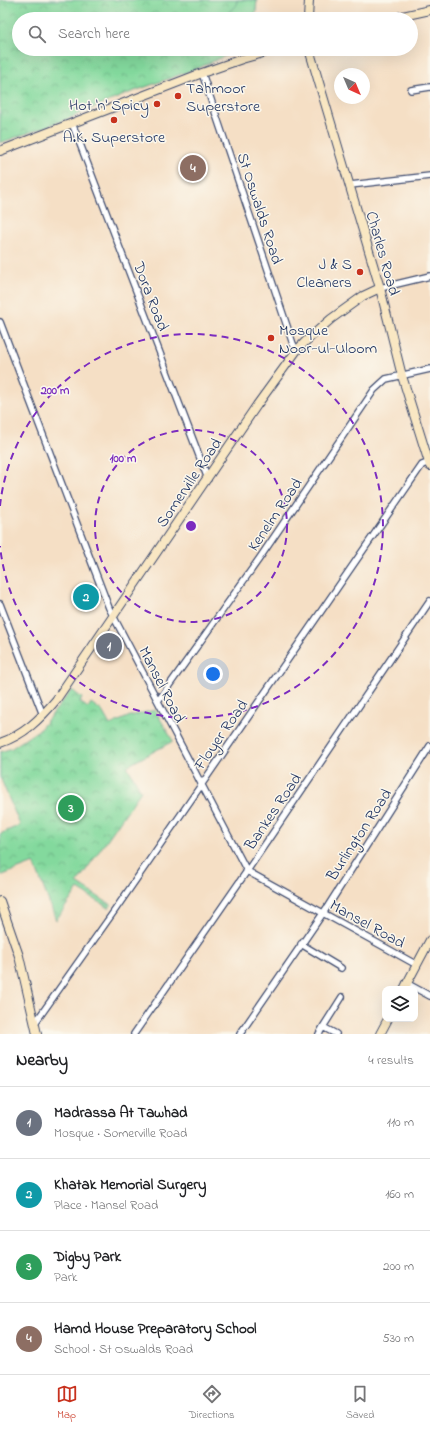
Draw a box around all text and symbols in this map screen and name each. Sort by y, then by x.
search box [12,12,418,56]
icon: search [26,23,48,45]
text: Search here [58,23,130,45]
north arrow [334,68,370,104]
place label: Tahmoor Superstore [186,77,261,119]
marker: Tahmoor Superstore [173,91,183,101]
place label: Hot 'n' Spicy [69,94,149,118]
marker: Hot 'n' Spicy [152,99,162,109]
marker: A.K. Superstore [109,115,119,125]
place label: A.K. Superstore [63,126,166,150]
street label: St Oswalds Road [230,150,288,268]
pin: 4 [180,153,206,183]
street label: Charles Road [359,209,406,299]
place label: J & S Cleaners [297,253,352,295]
street label: Dora Road [126,258,174,335]
marker: J & S Cleaners [355,267,365,277]
place label: Mosque Noor-ul-Uloom [279,319,377,361]
marker: Mosque Noor-ul-Uloom [266,333,276,343]
text: 200 m [40,382,70,400]
street label: Somerville Road [151,433,229,533]
text: 100 m [110,450,137,468]
street label: Kenelm Road [242,474,309,557]
centre of rings [184,519,198,533]
pin: 2 [73,582,99,612]
pin: 1 [96,631,122,661]
street label: Mansel Road [132,642,191,727]
your location [203,664,223,684]
street label: Floyer Road [188,695,255,776]
street label: Bankes Road [238,769,308,856]
street label: Burlington Road [320,784,399,887]
pin: 3 [58,793,84,823]
street label: Mansel Road [325,894,409,955]
map controls [382,986,418,1022]
button: layers [382,986,418,1022]
text: Nearby [16,1048,68,1073]
text: 4 results [368,1051,414,1070]
text: Madrassa At Tawhad [54,1102,187,1124]
text: 1 [27,1113,31,1132]
text: 110 m [387,1113,414,1132]
text: Mosque · Somerville Road [54,1124,187,1143]
text: Khatak Memorial Surgery [54,1174,206,1196]
text: 2 [26,1185,32,1204]
text: 160 m [385,1185,414,1204]
text: Place · Mansel Road [54,1196,158,1215]
text: Digby Park [54,1246,121,1268]
text: 3 [26,1257,32,1276]
text: 200 m [383,1257,414,1276]
text: Park [54,1268,78,1287]
text: Hamd House Preparatory School [54,1318,257,1340]
text: 4 [26,1329,32,1348]
text: 530 m [382,1329,414,1348]
text: School · St Oswalds Road [54,1340,193,1359]
tab: Map [56,1383,78,1423]
tab: Directions [189,1383,234,1423]
tab: Saved [346,1383,374,1423]

